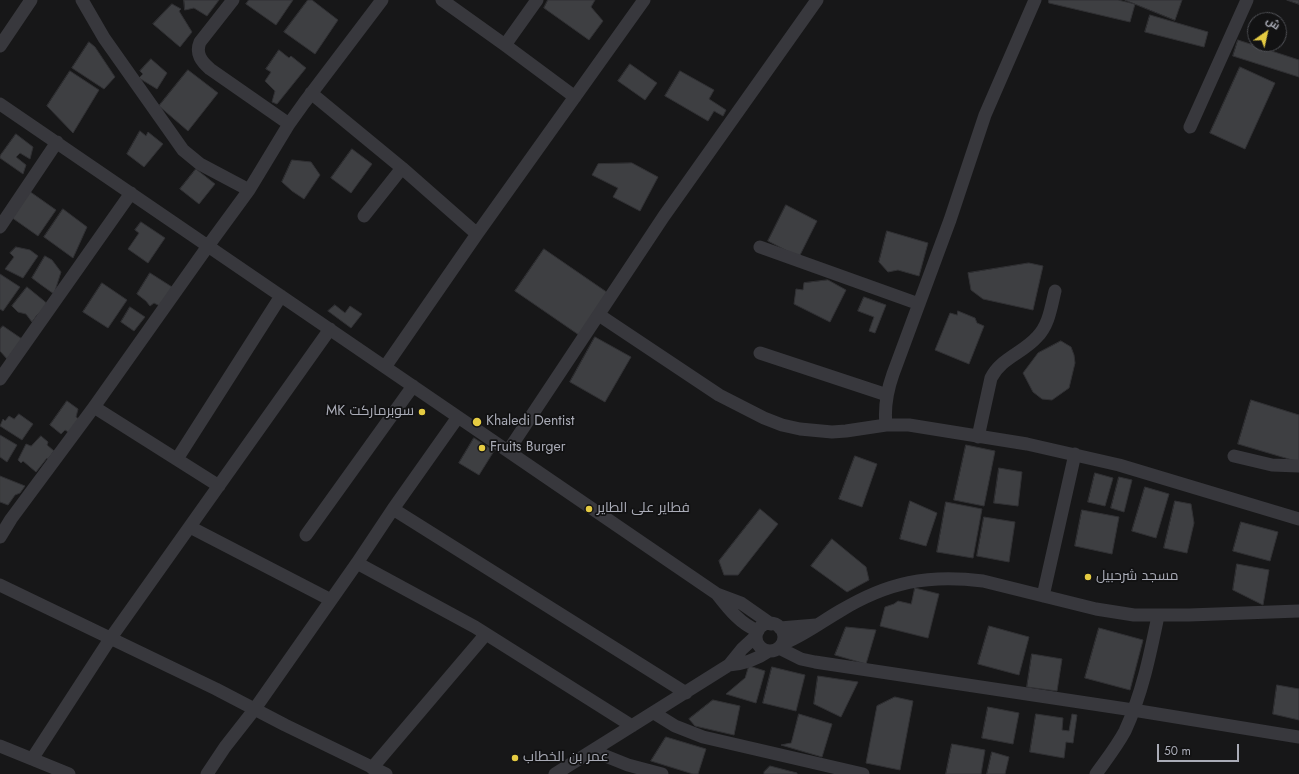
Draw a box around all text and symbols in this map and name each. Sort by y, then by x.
north arrow [1247,12,1287,52]
text: ش [1263,12,1283,33]
place label: MK سوبرماركت [326,404,414,420]
marker: MK سوبرماركت [417,407,427,417]
place label: Khaledi Dentist [486,414,574,430]
marker: Khaledi Dentist [471,416,483,428]
place label: Fruits Burger [490,440,565,456]
marker: Fruits Burger [477,443,487,453]
place label: فطاير على الطاير [597,501,690,517]
marker: فطاير على الطاير [584,504,594,514]
place label: مسجد شرحبيل [1096,569,1178,585]
marker: مسجد شرحبيل [1083,572,1093,582]
scale bar [1159,736,1241,762]
text: 50 m [1164,742,1191,760]
place label: عمر بن الخطاب [523,750,609,766]
marker: عمر بن الخطاب [510,753,520,763]

